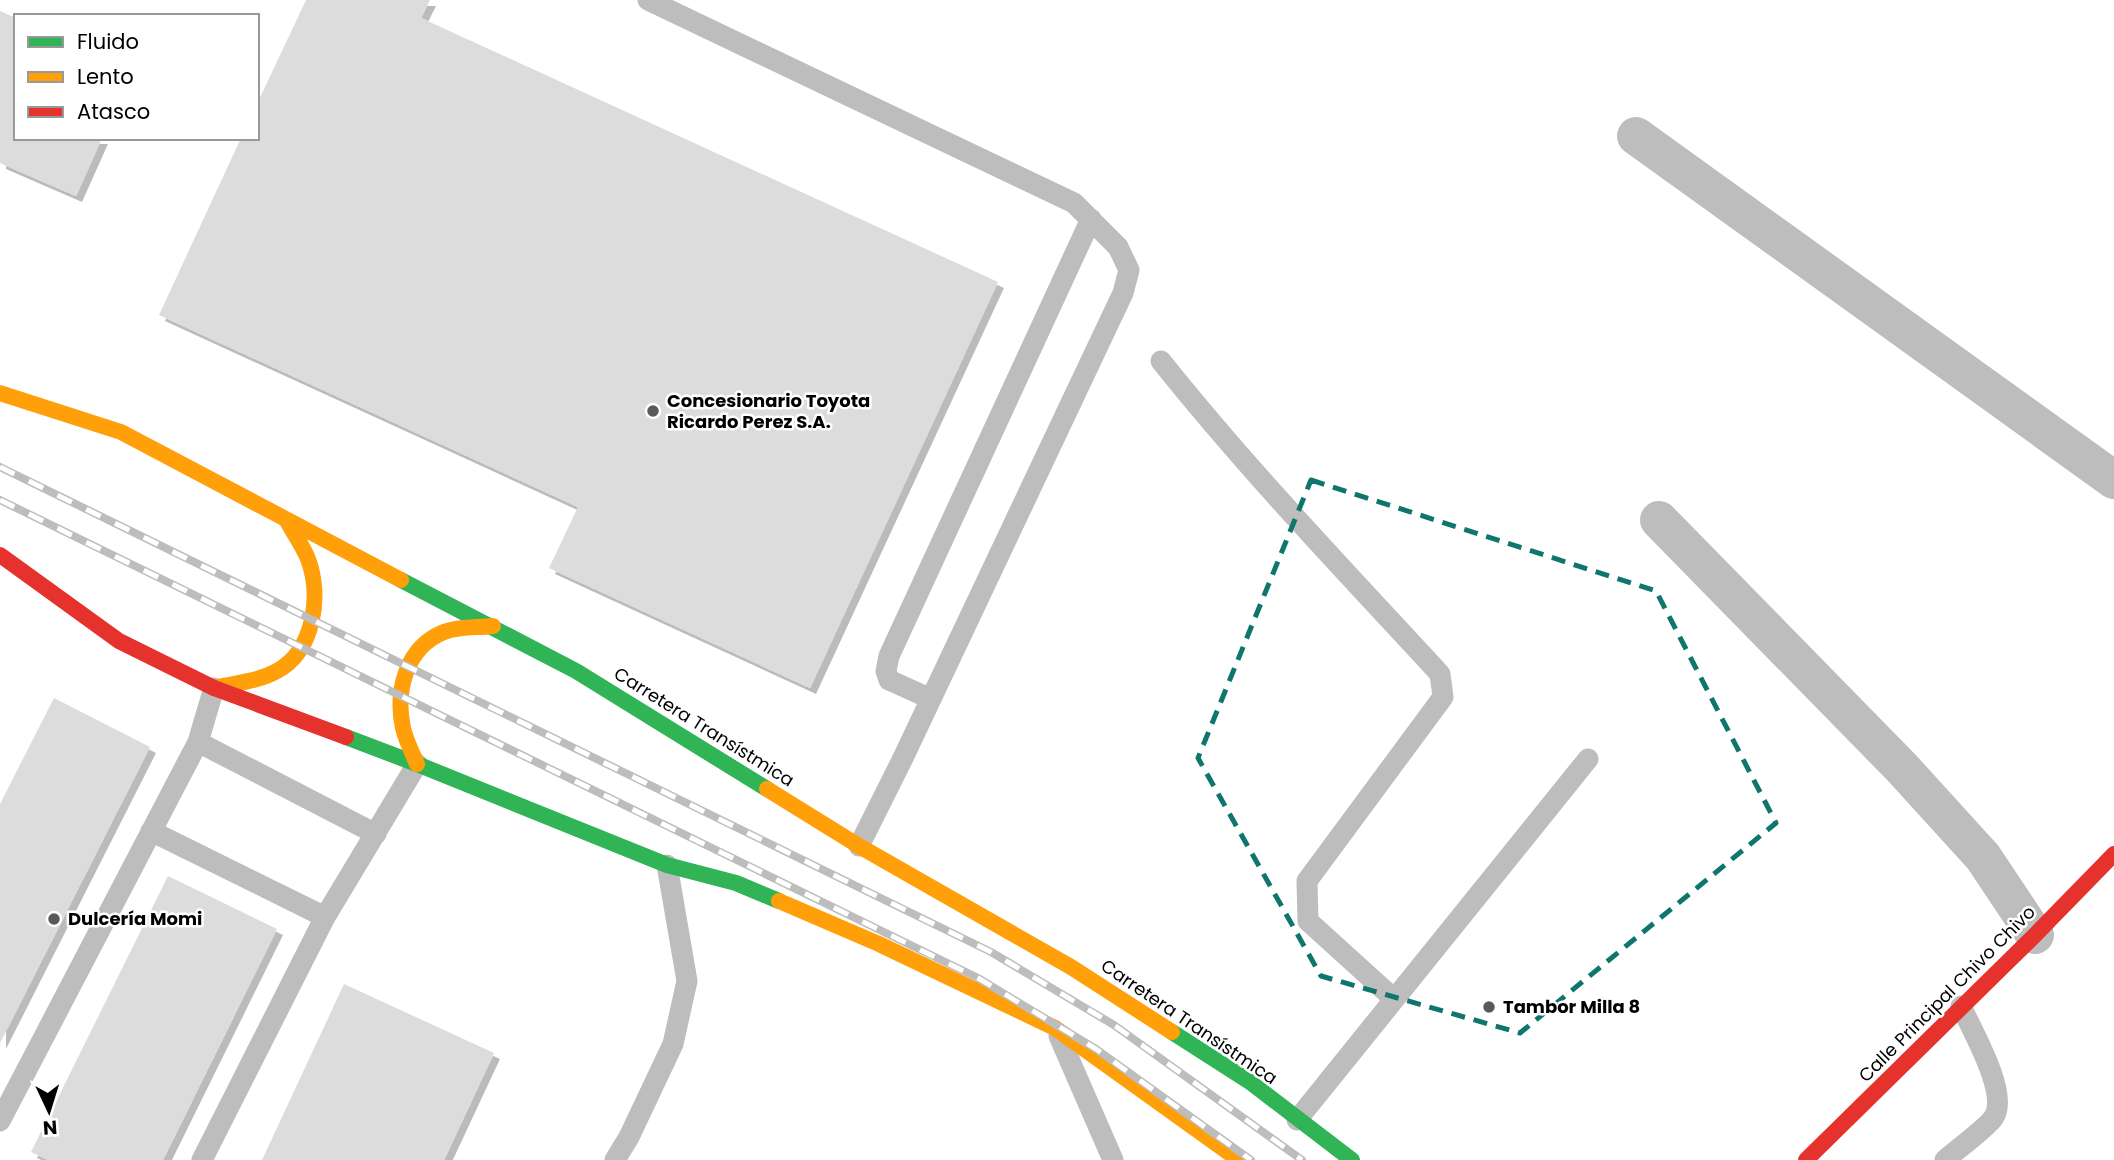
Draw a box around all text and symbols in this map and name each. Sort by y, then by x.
legend [14,14,259,140]
text: Fluido [77,27,139,56]
text: Lento [77,62,134,91]
text: Atasco [77,97,150,126]
place label: Concesionario Toyota Ricardo Perez S.A. [667,388,870,434]
marker: Concesionario Toyota Ricardo Perez S.A. [645,403,661,419]
street label: Carretera Transístmica [609,661,799,792]
street label: Calle Principal Chivo Chivo [1853,900,2041,1088]
place label: Dulcería Momi [68,906,202,931]
marker: Dulcería Momi [46,911,62,927]
street label: Carretera Transístmica [1096,953,1283,1090]
place label: Tambor Milla 8 [1503,994,1640,1019]
marker: Tambor Milla 8 [1481,999,1497,1015]
north arrow [14,1076,84,1146]
text: N [42,1113,58,1141]

